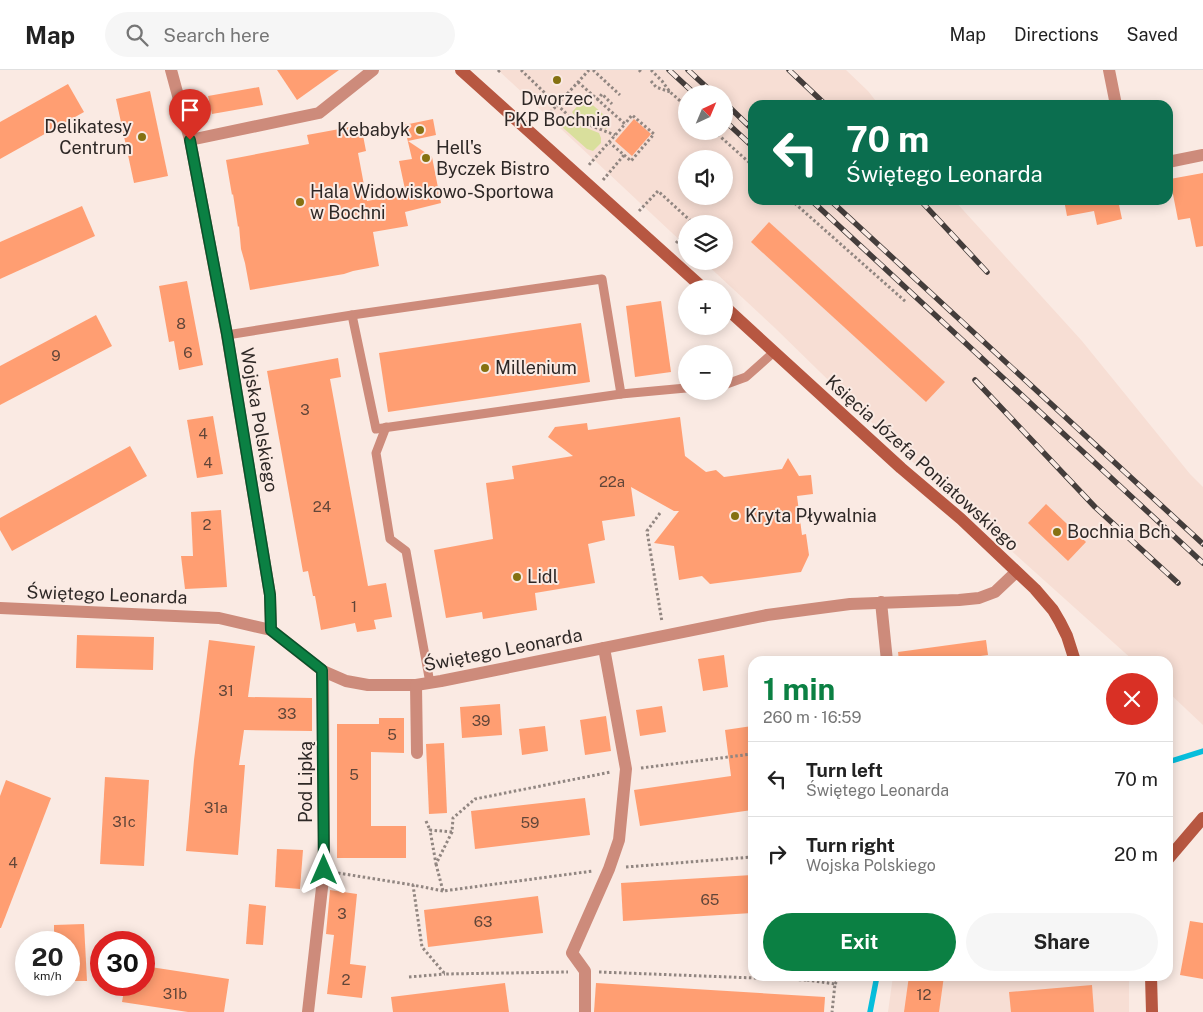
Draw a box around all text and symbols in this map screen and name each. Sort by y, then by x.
search box [105,12,455,57]
text: Map [25,21,75,49]
icon: search [123,21,151,49]
text: Search here [163,24,270,46]
text: Map [949,24,986,45]
text: Directions [1014,24,1099,45]
text: Saved [1127,24,1178,45]
marker: Dworzec PKP Bochnia [551,74,563,86]
north arrow [678,85,732,140]
map controls [678,85,733,400]
place label: Dworzec PKP Bochnia [504,88,610,130]
pin [169,89,211,140]
icon: arrive [176,96,204,124]
place label: Delikatesy Centrum [44,116,132,158]
place label: Kebabyk [337,119,410,140]
text: 70 m [846,119,929,160]
icon: left [763,120,828,185]
marker: Kebabyk [414,124,426,136]
marker: Delikatesy Centrum [136,131,148,143]
place label: Hell's Byczek Bistro [436,137,550,179]
button: sound [678,150,733,205]
marker: Hell's Byczek Bistro [420,152,432,164]
text: Świętego Leonarda [846,161,1043,187]
place label: Hala Widowiskowo-Sportowa w Bochni [310,181,554,223]
marker: Hala Widowiskowo-Sportowa w Bochni [294,196,306,208]
button: layers [678,215,733,270]
button: + [678,280,733,335]
house number: 8 [176,315,186,332]
house number: 6 [183,344,193,361]
button: − [678,345,733,400]
street label: Wojska Polskiego [236,346,283,494]
house number: 9 [51,347,61,364]
place label: Millenium [495,357,577,378]
marker: Millenium [479,362,491,374]
street label: Księcia Józefa Poniatowskiego [821,370,1023,555]
house number: 3 [300,401,310,418]
house number: 4 [198,425,208,442]
house number: 4 [203,454,213,471]
house number: 22a [599,473,625,490]
house number: 24 [313,498,331,515]
place label: Kryta Pływalnia [745,505,877,526]
marker: Kryta Pływalnia [729,510,741,522]
house number: 2 [203,516,212,533]
place label: Bochnia Bch [1067,521,1171,542]
marker: Bochnia Bch [1051,526,1063,538]
place label: Lidl [527,566,558,587]
marker: Lidl [511,571,523,583]
street label: Świętego Leonarda [26,580,188,608]
house number: 1 [351,598,357,615]
street label: Świętego Leonarda [422,623,584,675]
text: 1 min [763,671,835,707]
button: close [1106,673,1158,725]
house number: 31 [218,682,234,699]
house number: 33 [278,705,296,722]
text: 260 m · 16:59 [763,708,862,727]
house number: 39 [472,712,490,729]
house number: 5 [387,726,397,743]
street label: Pod Lipką [295,741,316,823]
text: Turn left [806,759,883,781]
icon: left [763,765,791,793]
house number: 5 [349,766,359,783]
text: 70 m [1114,768,1158,790]
text: Świętego Leonarda [806,781,949,800]
house number: 31a [204,799,228,816]
house number: 31c [112,813,136,830]
house number: 59 [521,814,539,831]
text: Turn right [806,834,895,856]
icon: right [763,840,791,868]
position arrow [297,843,349,895]
text: 20 m [1114,843,1158,865]
house number: 4 [8,854,18,871]
text: Wojska Polskiego [806,856,936,875]
house number: 65 [701,891,719,908]
house number: 3 [337,905,347,922]
house number: 63 [474,913,492,930]
button: Exit [763,913,956,971]
button: Share [966,913,1158,971]
speed limit sign: 30 [90,931,155,996]
text: 20 [32,942,64,972]
text: km/h [33,969,62,983]
house number: 2 [342,971,351,988]
house number: 31b [163,985,187,1002]
house number: 12 [916,986,932,1003]

